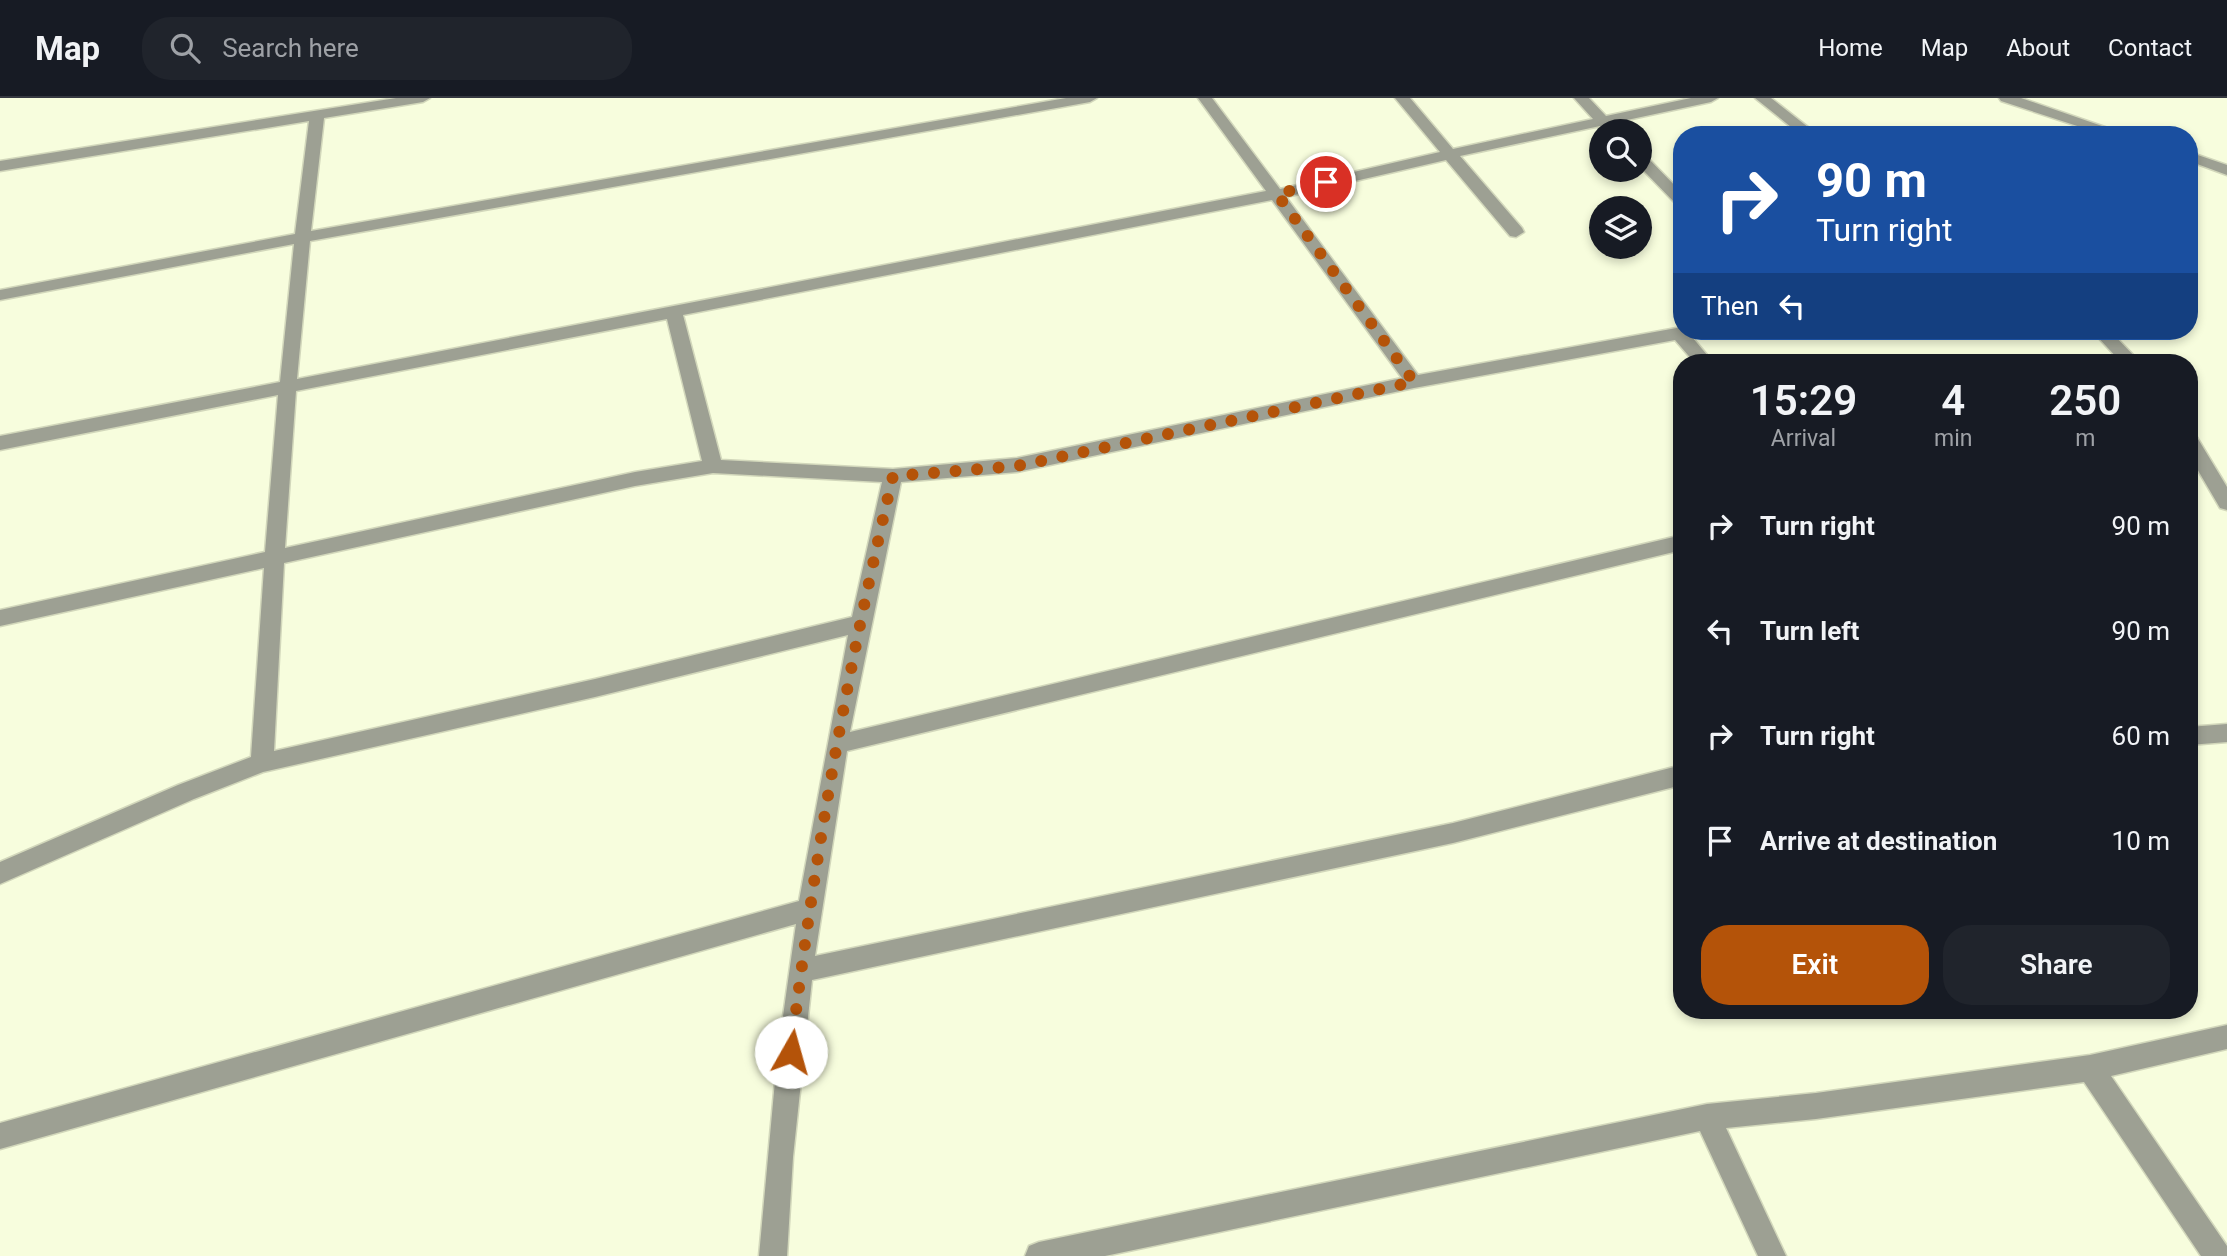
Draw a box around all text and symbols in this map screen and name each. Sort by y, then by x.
search box [142,17,632,80]
text: Map [35,29,100,68]
icon: search [166,29,204,67]
text: Search here [222,33,359,63]
text: Home [1818,34,1883,62]
text: Map [1921,34,1968,62]
text: About [2006,34,2070,62]
text: Contact [2108,34,2192,62]
map controls [1589,119,1652,259]
button: search [1589,119,1652,182]
pin [1296,152,1356,212]
text: 90 m [1816,152,1927,209]
icon: right [1701,154,1792,245]
icon: arrive [1307,163,1345,201]
button: layers [1589,196,1652,259]
text: Turn right [1816,211,1952,249]
icon: left [1773,287,1811,325]
text: Then [1701,291,1759,321]
text: 15:29 [1750,376,1857,425]
text: 4 [1941,376,1965,425]
text: 250 [2049,376,2121,425]
text: Arrival [1771,425,1836,452]
text: min [1934,425,1972,452]
text: m [2075,425,2095,452]
icon: right [1701,507,1739,545]
text: Turn right [1760,511,1875,541]
text: 90 m [2112,511,2170,541]
icon: left [1701,612,1739,650]
text: Turn left [1760,616,1859,646]
text: 90 m [2112,616,2170,646]
icon: right [1701,717,1739,755]
text: Turn right [1760,721,1875,751]
text: 60 m [2112,721,2170,751]
icon: arrive [1701,822,1739,860]
text: Arrive at destination [1760,826,1997,856]
text: 10 m [2112,826,2170,856]
button: Exit [1701,925,1929,1005]
button: Share [1943,925,2170,1005]
position arrow [754,1015,828,1089]

